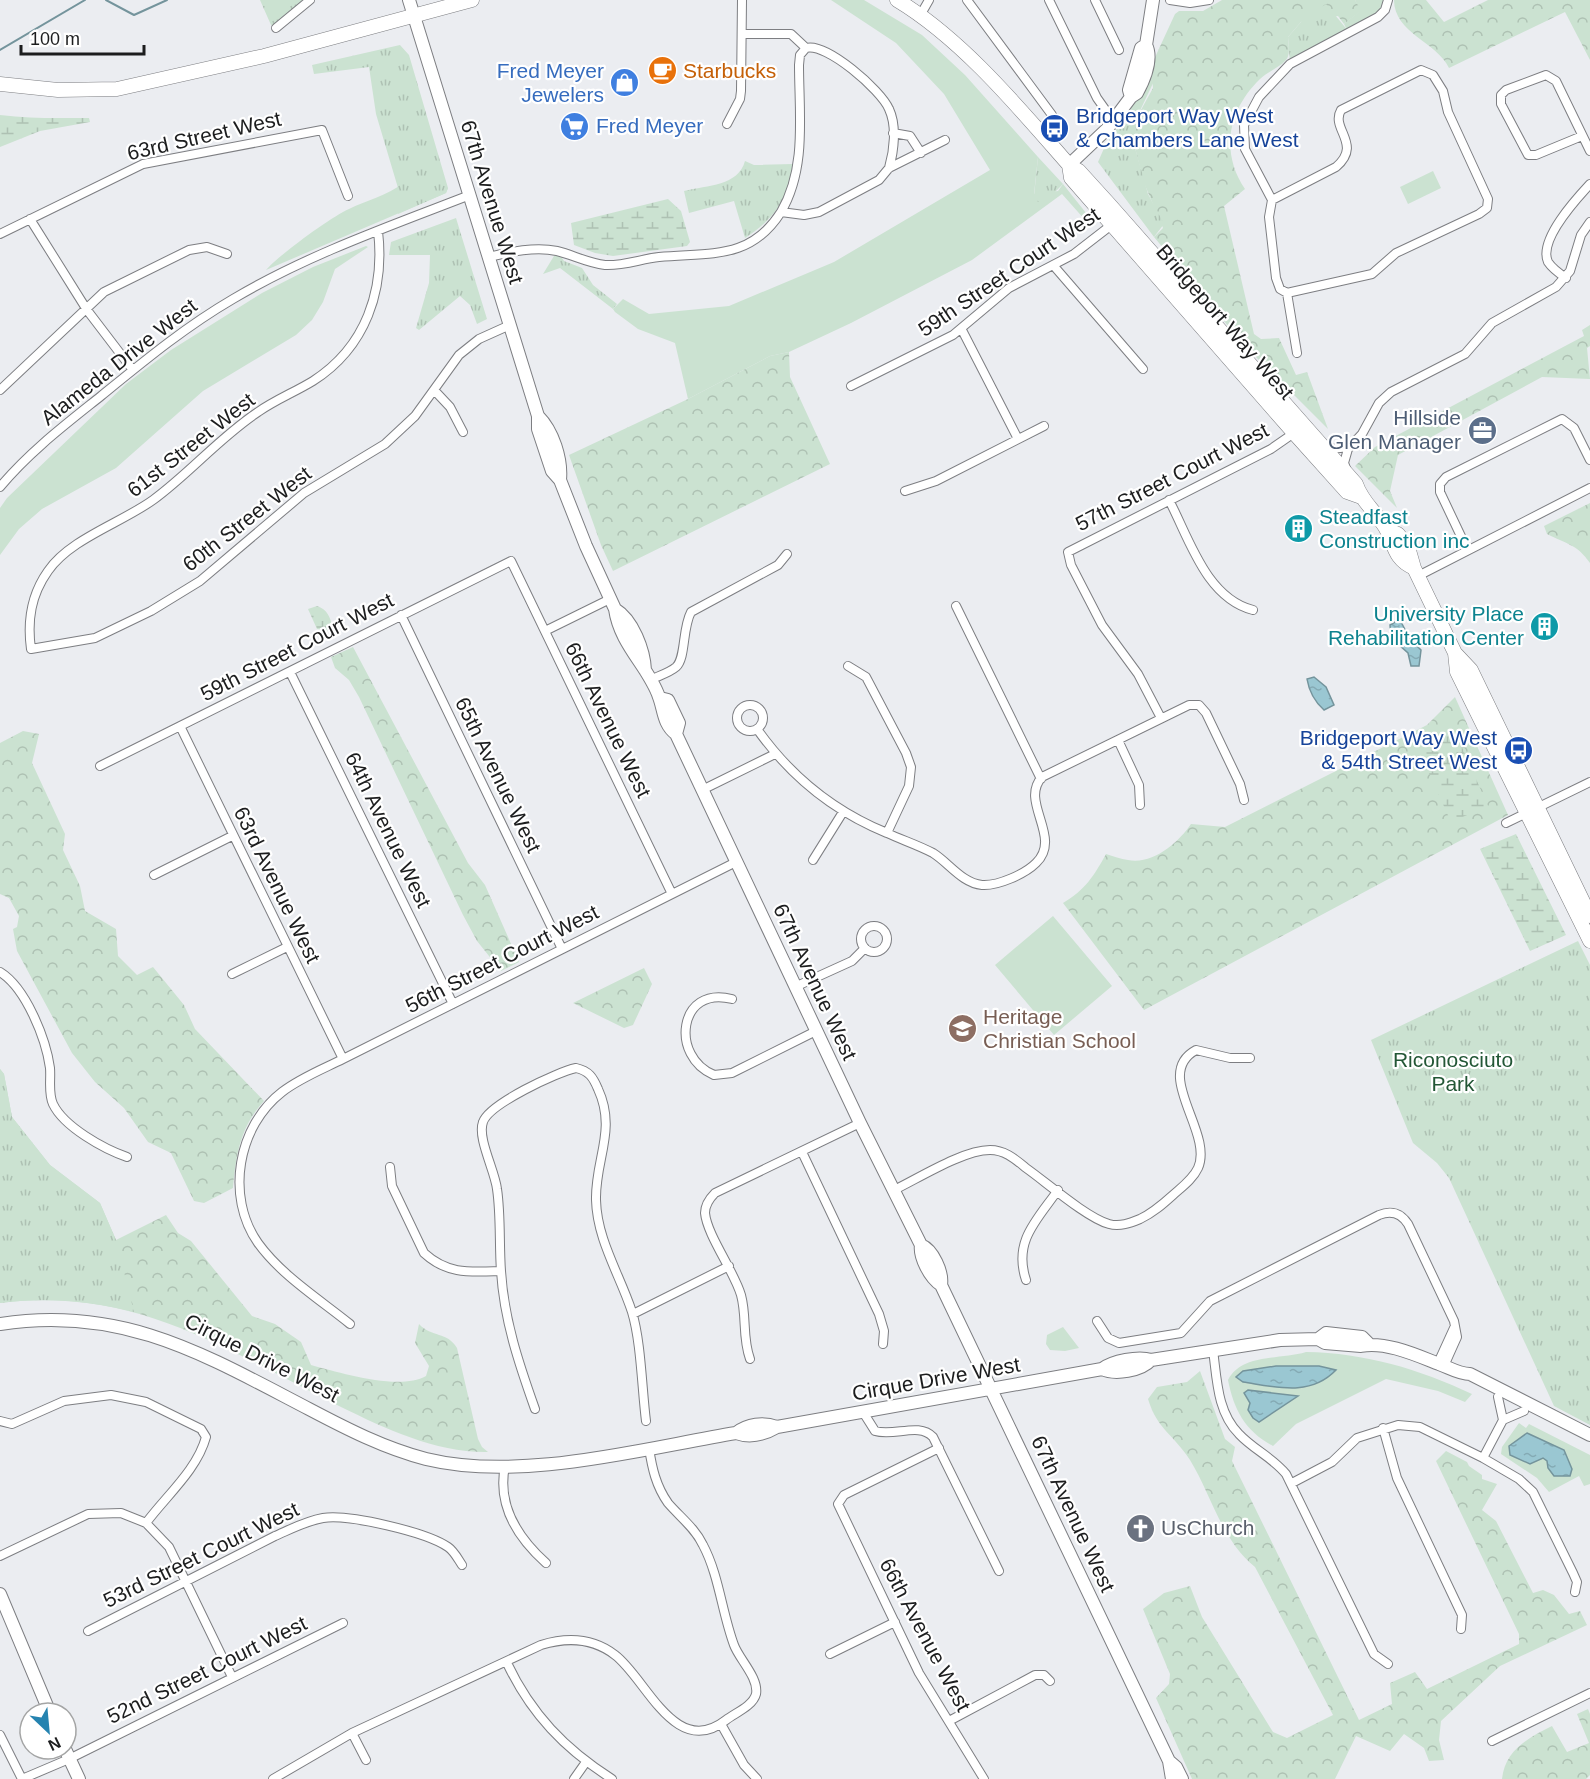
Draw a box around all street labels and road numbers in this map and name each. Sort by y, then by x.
street label: 63rd Street West [125,107,283,164]
street label: 67th Avenue West [457,117,528,287]
street label: 59th Street Court West [914,202,1104,341]
street label: Bridgeport Way West [1152,240,1299,404]
street label: Alameda Drive West [36,294,201,429]
street label: 61st Street West [123,388,259,501]
street label: 57th Street Court West [1072,418,1272,535]
street label: 60th Street West [178,461,315,576]
street label: 59th Street Court West [197,588,397,705]
street label: 66th Avenue West [561,638,656,801]
street label: 65th Avenue West [451,693,546,856]
street label: 64th Avenue West [341,748,436,911]
street label: 63rd Avenue West [230,803,325,967]
street label: 56th Street Court West [402,900,602,1017]
street label: 67th Avenue West [769,900,862,1064]
street label: Cirque Drive West [181,1309,343,1406]
street label: Cirque Drive West [850,1352,1022,1405]
street label: 67th Avenue West [1027,1432,1120,1596]
street label: 53rd Street Court West [99,1497,302,1612]
street label: 66th Avenue West [875,1554,976,1715]
street label: 52nd Street Court West [103,1611,310,1728]

